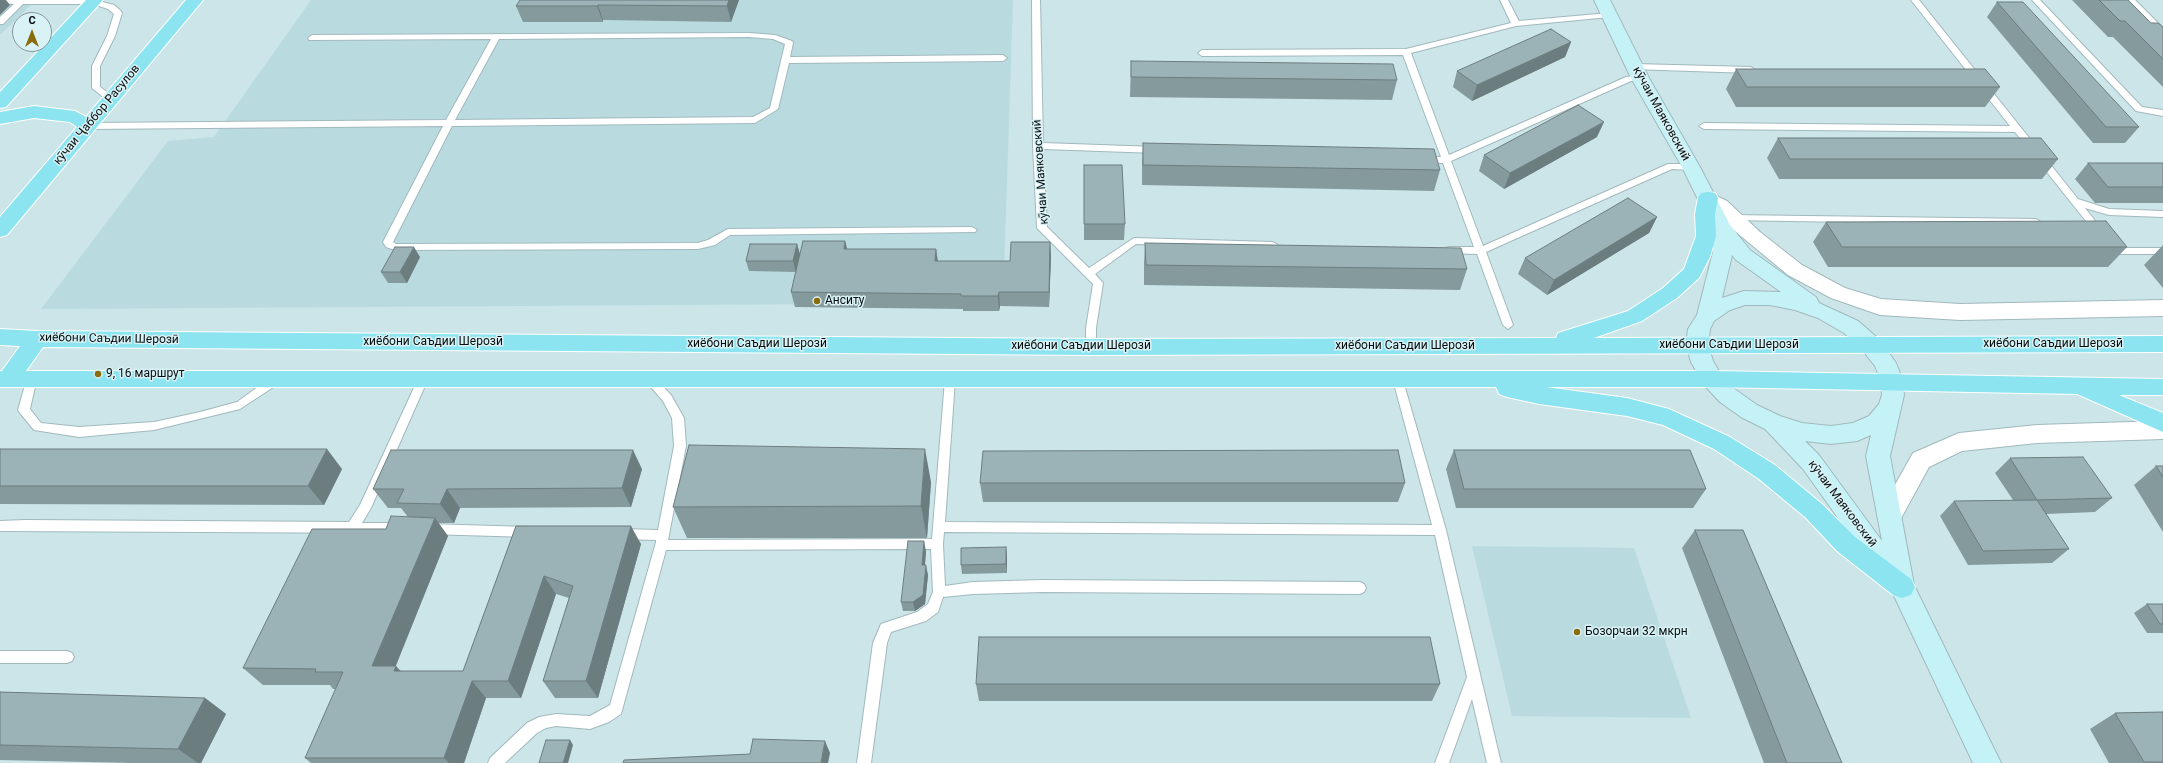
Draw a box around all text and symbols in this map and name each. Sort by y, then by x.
north arrow [12,12,52,52]
text: С [28,14,36,27]
street label: кӯчаи Ҷаббор Расулов [51,62,143,168]
street label: кӯчаи Маяковский [1629,64,1693,164]
street label: кӯчаи Маяковский [1030,119,1052,225]
place label: Анситу [825,294,864,308]
marker: Анситу [812,296,822,306]
street label: хиёбони Саъдии Шерозӣ [39,331,179,347]
street label: хиёбони Саъдии Шерозӣ [363,335,503,349]
street label: хиёбони Саъдии Шерозӣ [687,337,827,351]
street label: хиёбони Саъдии Шерозӣ [1983,337,2123,351]
street label: хиёбони Саъдии Шерозӣ [1659,338,1799,352]
street label: хиёбони Саъдии Шерозӣ [1011,339,1151,353]
street label: хиёбони Саъдии Шерозӣ [1335,339,1475,353]
place label: 9, 16 маршрут [106,367,185,381]
marker: 9, 16 маршрут [93,369,103,379]
street label: кӯчаи Маяковский [1805,458,1879,550]
place label: Бозорчаи 32 мкрн [1585,625,1688,639]
marker: Бозорчаи 32 мкрн [1572,627,1582,637]

